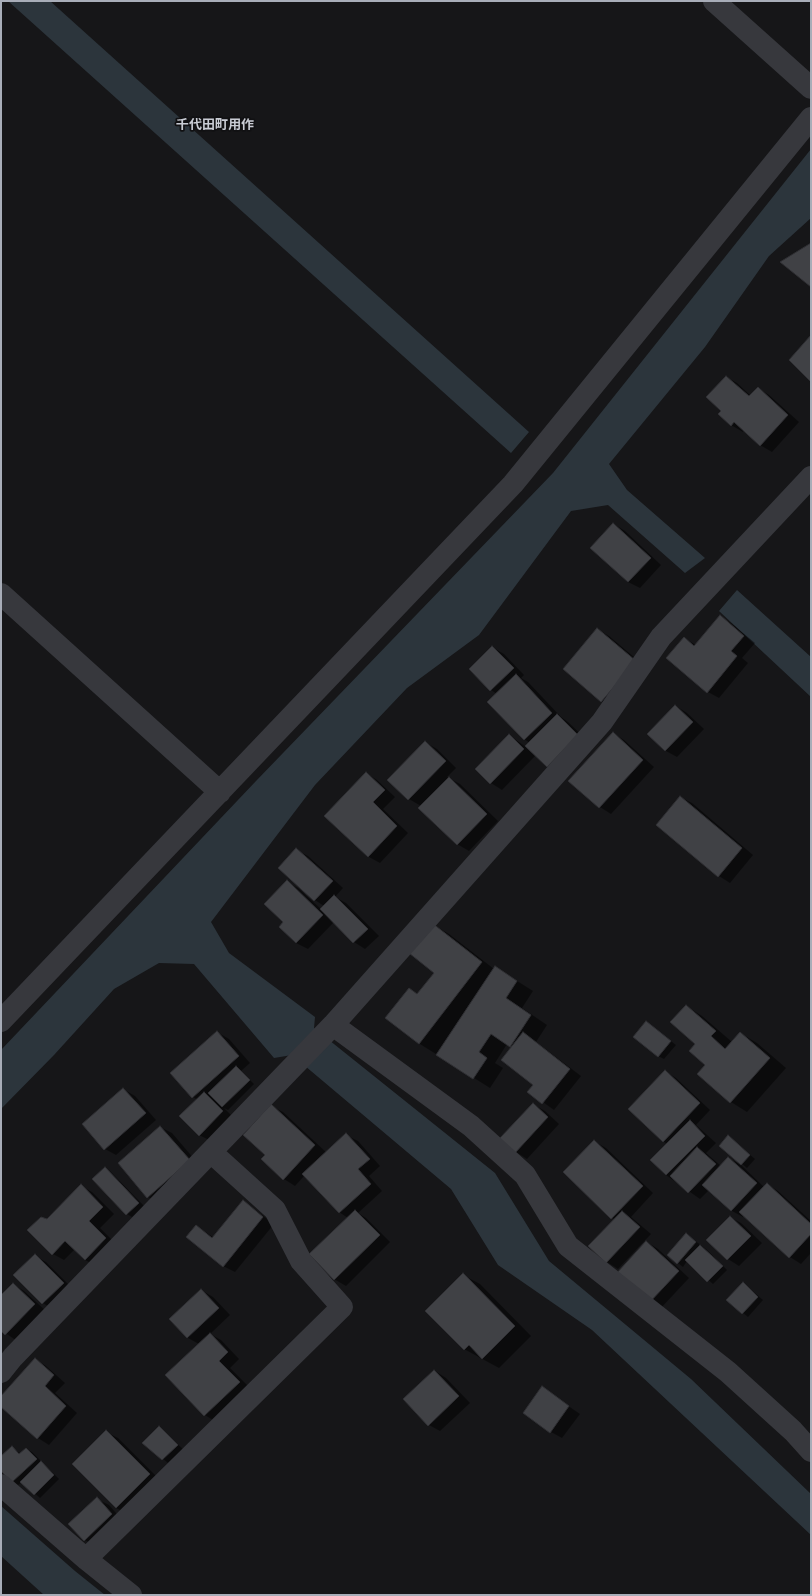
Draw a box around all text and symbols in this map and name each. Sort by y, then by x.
district label: 千代田町用作 [176,117,254,133]

